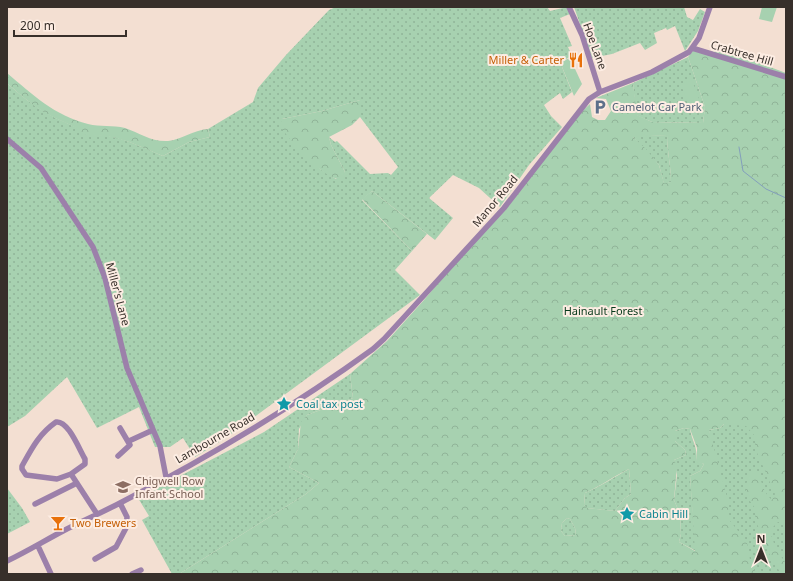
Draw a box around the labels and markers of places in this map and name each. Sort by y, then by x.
restaurant icon: Miller & Carter [567,51,585,69]
place label: Miller & Carter [489,52,564,67]
parking icon: Camelot Car Park [591,98,609,116]
place label: Camelot Car Park [612,99,702,114]
place icon: Coal tax post [275,395,293,413]
place label: Coal tax post [296,396,363,411]
place label: Chigwell Row Infant School [135,473,204,501]
school or university icon: Chigwell Row Infant School [114,478,132,496]
place icon: Cabin Hill [618,505,636,523]
place label: Cabin Hill [639,506,688,521]
bar icon: Two Brewers [49,514,67,532]
place label: Two Brewers [70,515,136,530]

